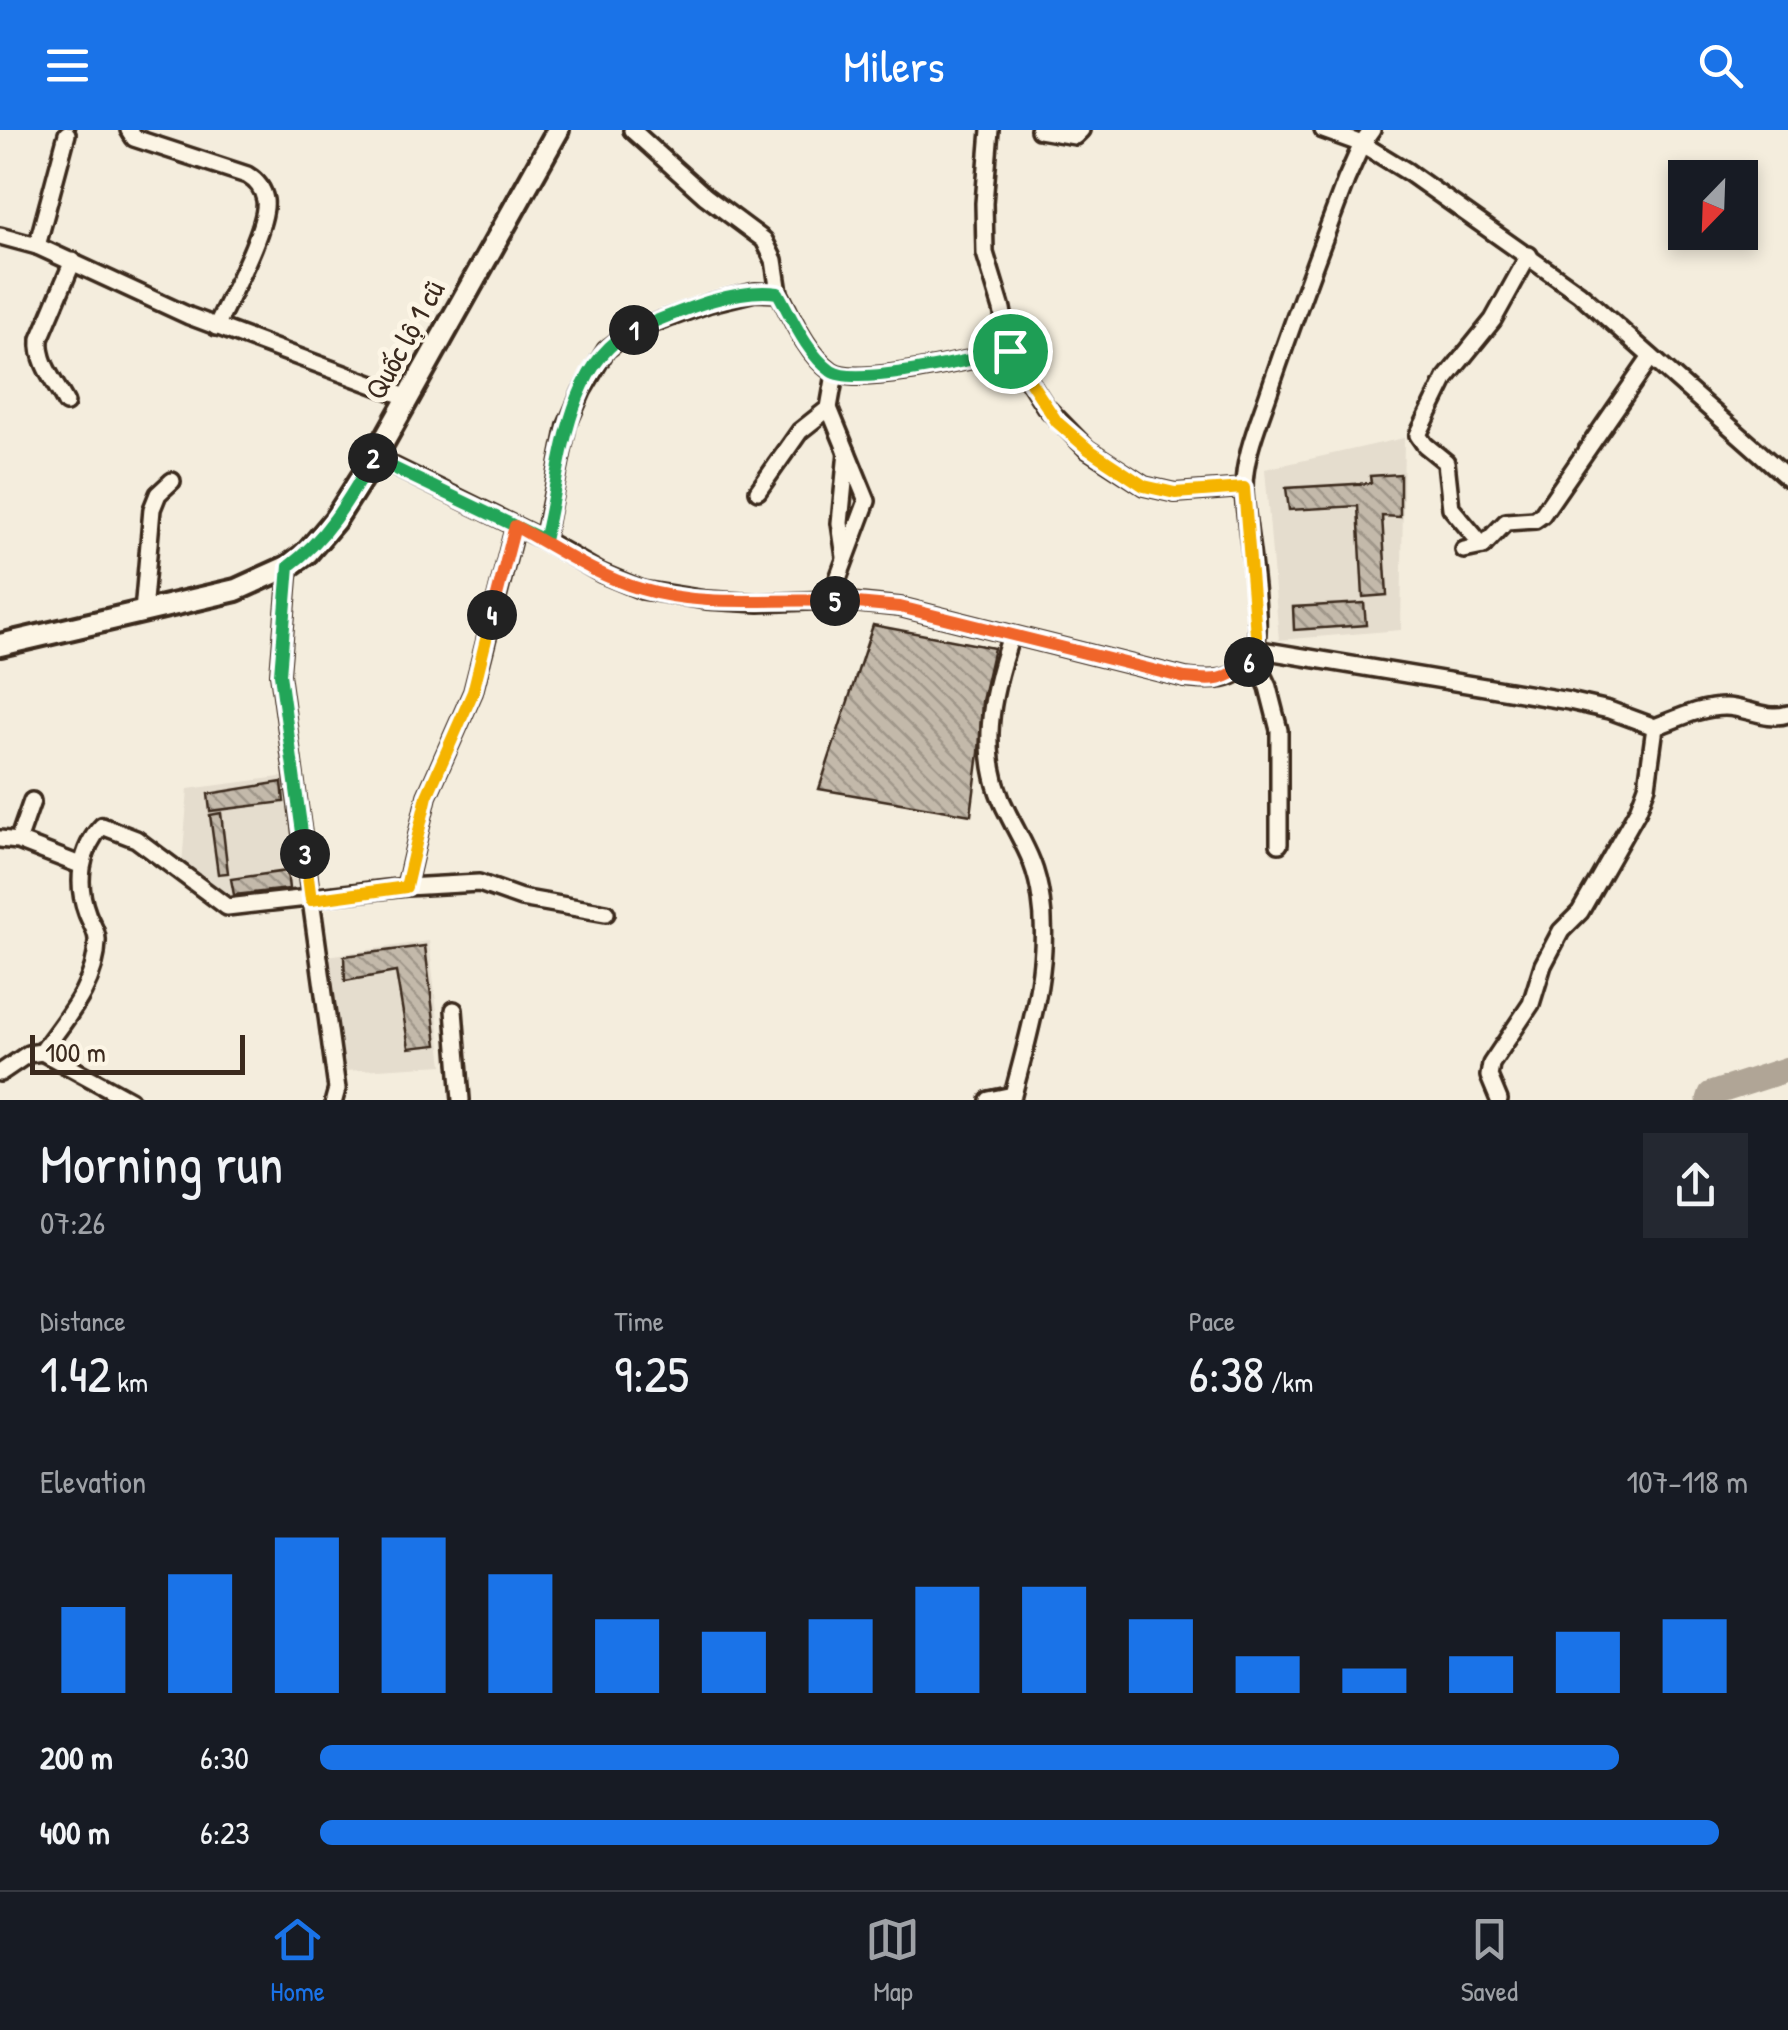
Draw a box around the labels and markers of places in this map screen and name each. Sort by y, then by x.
pin: 1 [609,305,659,355]
pin [968,309,1053,394]
pin: 2 [348,433,398,483]
pin: 5 [810,576,860,626]
pin: 4 [467,590,517,640]
pin: 6 [1224,637,1274,687]
pin: 3 [280,829,330,879]

